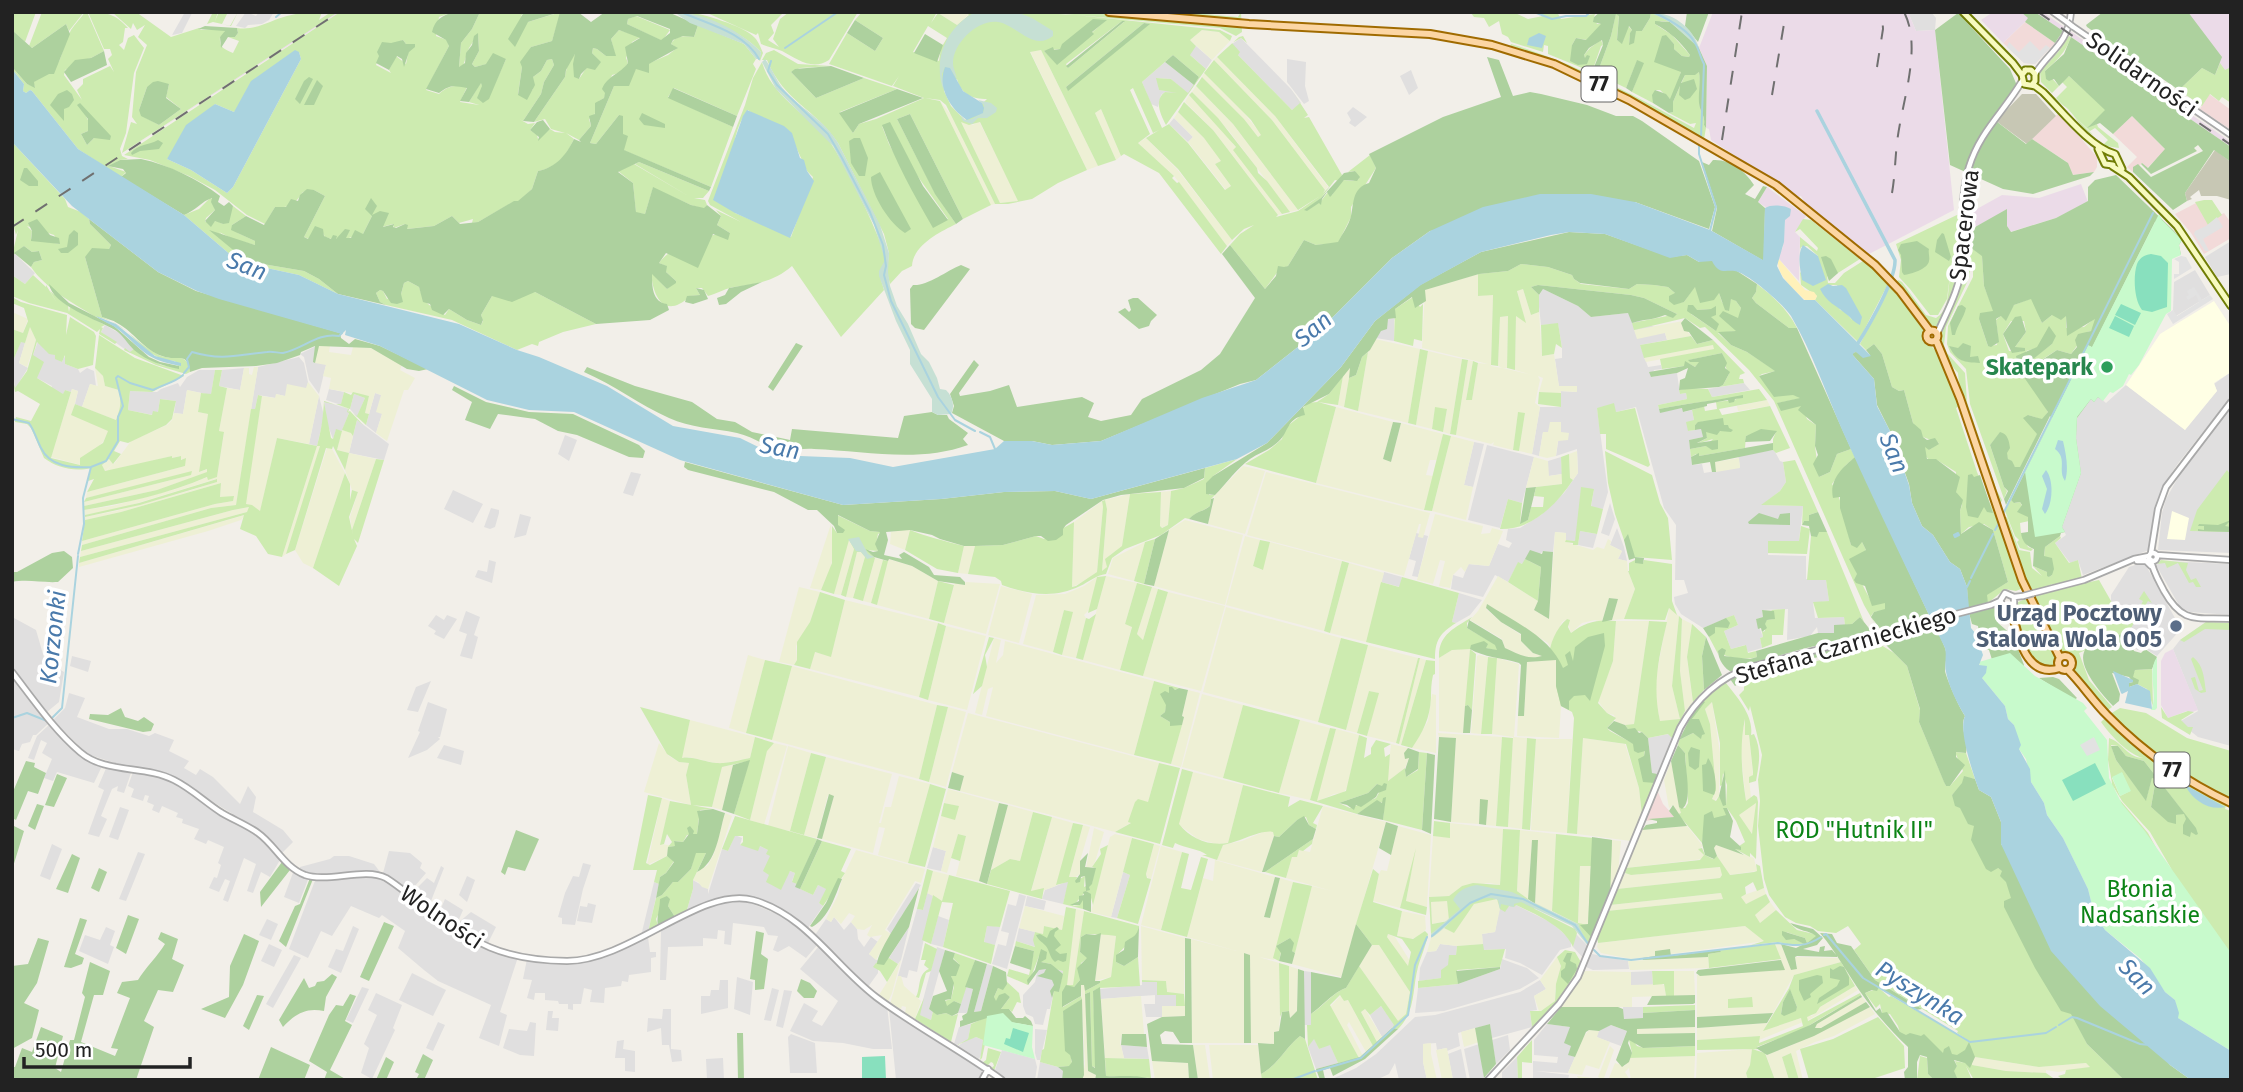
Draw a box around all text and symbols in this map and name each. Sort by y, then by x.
street label: Solidarności [2081,25,2203,123]
road number: 77 [1582,66,1616,102]
street label: Spacerowa [1943,168,1985,282]
water label: San [222,245,271,286]
water label: San [1288,305,1338,353]
place label: Skatepark [1986,353,2093,381]
marker: Skatepark [2099,359,2115,375]
water label: San [1873,428,1915,477]
water label: San [757,431,802,465]
water label: Korzonki [34,588,72,685]
place label: Urząd Pocztowy Stalowa Wola 005 [1976,599,2163,653]
street label: Stefana Czarnieckiego [1733,600,1959,690]
marker: Urząd Pocztowy Stalowa Wola 005 [2168,618,2184,634]
road number: 77 [2154,752,2190,788]
park label: ROD "Hutnik II" [1775,816,1933,844]
park label: Błonia Nadsańskie [2080,875,2200,929]
street label: Wolności [395,879,489,955]
water label: San [2112,952,2161,1001]
water label: Pyszynka [1871,955,1969,1031]
scale bar [24,1026,191,1070]
text: 500 m [35,1037,93,1063]

